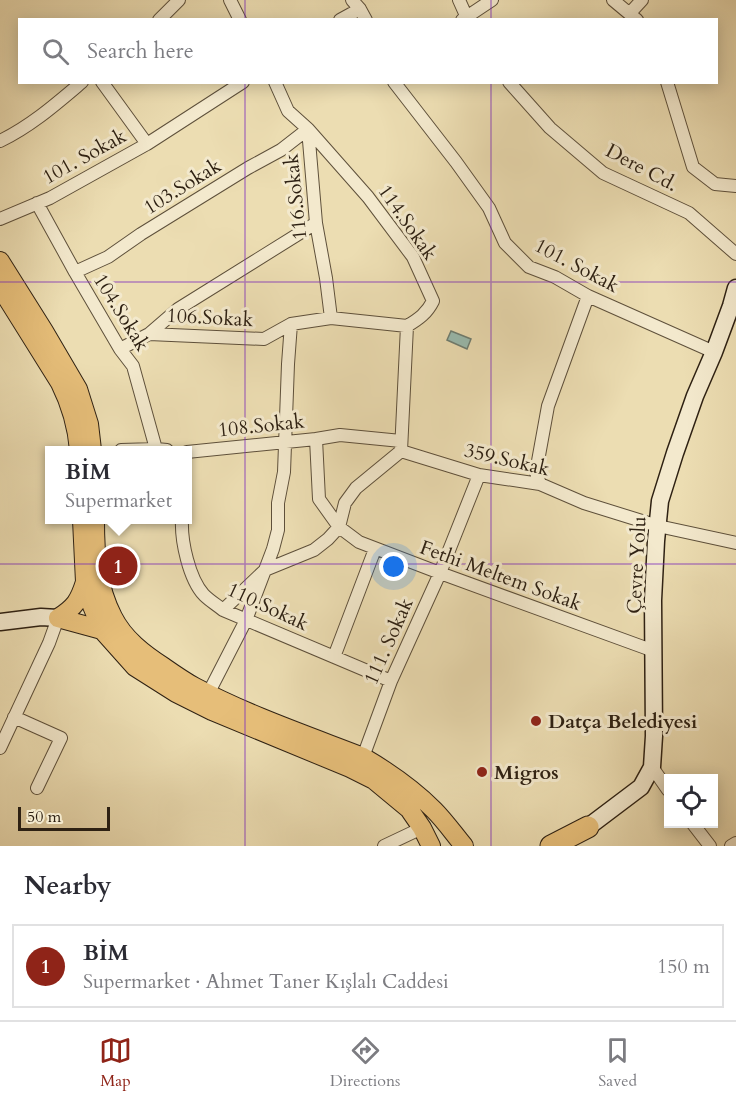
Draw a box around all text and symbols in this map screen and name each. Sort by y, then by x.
search box [18,18,718,84]
icon: search [39,35,72,68]
text: Search here [87,36,194,66]
street label: 101. Sokak [37,122,131,191]
street label: Dere Cd. [601,137,683,198]
street label: 103.Sokak [138,152,226,221]
street label: 116.Sokak [278,152,313,241]
street label: 114.Sokak [372,179,444,266]
street label: 101. Sokak [530,232,624,299]
street label: 104.Sokak [87,268,156,356]
street label: 106.Sokak [166,302,254,333]
street label: 108.Sokak [217,408,306,443]
street label: 359.Sokak [462,437,552,482]
popup [45,446,192,524]
text: BİM [65,457,111,487]
text: Supermarket [65,487,172,514]
street label: Çevre Yolu [620,515,653,615]
street label: Fethi Meltem Sokak [416,534,586,617]
pin: 1 [98,544,138,588]
your location [379,552,408,581]
street label: 110.Sokak [223,576,313,637]
street label: 111. Sokak [357,593,420,689]
place label: Datça Belediyesi [548,708,697,735]
marker: Datça Belediyesi [529,714,543,728]
place label: Migros [494,759,559,786]
marker: Migros [475,765,489,779]
map controls [664,774,718,828]
button: locate [664,774,718,828]
scale bar [18,804,110,832]
text: 50 m [27,806,61,828]
text: Nearby [24,868,112,903]
text: BİM [83,938,129,968]
text: 1 [40,953,51,980]
text: 150 m [657,953,710,980]
text: Supermarket · Ahmet Taner Kışlalı Caddesi [83,968,449,995]
tab: Map [99,1034,132,1092]
tab: Directions [330,1034,400,1092]
tab: Saved [598,1034,637,1092]

